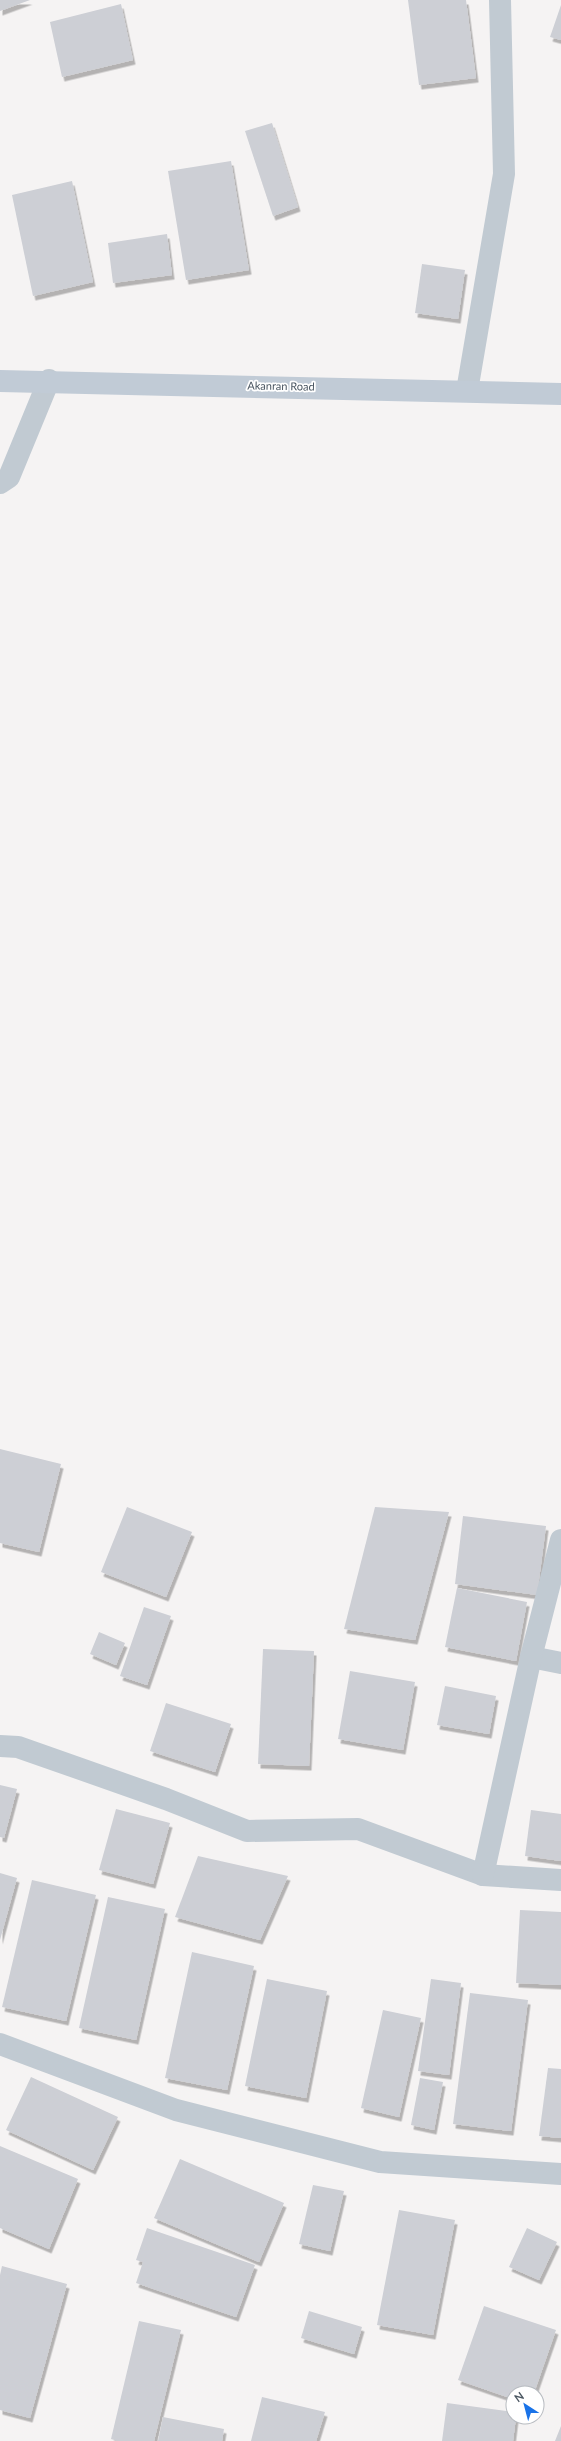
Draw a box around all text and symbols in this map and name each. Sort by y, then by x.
street label: Akanran Road [247,378,315,393]
north arrow [505,2385,545,2425]
text: N [512,2389,526,2404]

